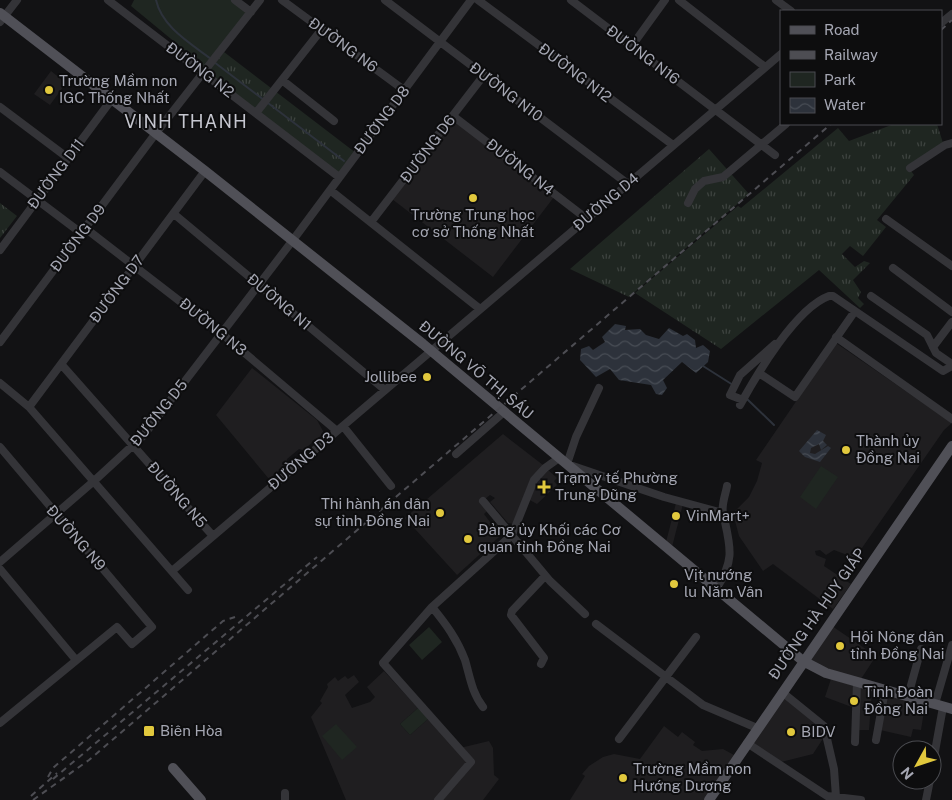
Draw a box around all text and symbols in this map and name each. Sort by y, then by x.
legend [780,10,942,125]
street label: ĐƯỜNG N6 [305,13,382,75]
street label: ĐƯỜNG N16 [603,21,684,88]
text: Road [824,21,860,38]
street label: ĐƯỜNG N2 [163,38,238,101]
street label: ĐƯỜNG N12 [536,39,616,106]
text: Railway [824,46,878,63]
street label: ĐƯỜNG N10 [466,58,547,125]
text: Park [824,71,856,88]
place label: Trường Mầm non IGC Thống Nhất [59,72,177,106]
street label: ĐƯỜNG D8 [350,82,413,157]
marker: Trường Mầm non IGC Thống Nhất [43,84,55,96]
text: Water [824,96,866,113]
district label: VINH THẠNH [124,111,248,132]
street label: ĐƯỜNG D6 [396,111,459,186]
street label: ĐƯỜNG N4 [483,134,558,198]
street label: ĐƯỜNG D11 [23,135,87,212]
street label: ĐƯỜNG D4 [569,169,642,234]
marker: Trường Trung học cơ sở Thống Nhất [467,192,479,204]
street label: ĐƯỜNG D9 [46,200,109,275]
place label: Trường Trung học cơ sở Thống Nhất [411,206,535,240]
street label: ĐƯỜNG D7 [85,251,147,326]
street label: ĐƯỜNG N1 [244,269,315,333]
street label: ĐƯỜNG N3 [176,294,251,359]
street label: ĐƯỜNG VÕ THỊ SÁU [416,316,537,422]
place label: Jollibee [364,368,417,385]
marker: Jollibee [421,371,433,383]
street label: ĐƯỜNG D5 [126,375,191,449]
street label: ĐƯỜNG D3 [264,428,337,493]
place label: Thành ủy Đồng Nai [856,432,920,466]
marker: Thành ủy Đồng Nai [840,444,852,456]
street label: ĐƯỜNG N5 [144,458,211,531]
place label: Trạm y tế Phường Trung Dũng [555,469,678,503]
marker: Trạm y tế Phường Trung Dũng [537,480,551,494]
place label: Thi hành án dân sự tỉnh Đồng Nai [314,495,430,529]
street label: ĐƯỜNG N9 [43,501,110,574]
marker: Thi hành án dân sự tỉnh Đồng Nai [434,507,446,519]
place label: VinMart+ [686,507,750,524]
marker: VinMart+ [670,510,682,522]
place label: Đảng ủy Khối các Cơ quan tỉnh Đồng Nai [478,521,621,555]
marker: Đảng ủy Khối các Cơ quan tỉnh Đồng Nai [462,533,474,545]
street label: ĐƯỜNG HÀ HUY GIÁP [764,544,869,683]
place label: Vịt nướng lu Năm Vân [684,566,763,600]
marker: Vịt nướng lu Năm Vân [668,578,680,590]
place label: Hội Nông dân tỉnh Đồng Nai [850,628,945,662]
marker: Hội Nông dân tỉnh Đồng Nai [834,640,846,652]
place label: Tỉnh Đoàn Đồng Nai [864,683,933,717]
marker: Tỉnh Đoàn Đồng Nai [848,695,860,707]
place label: Biên Hòa [160,722,223,739]
place label: BIDV [801,723,836,740]
marker: Biên Hòa [142,724,156,738]
marker: BIDV [785,726,797,738]
north arrow [892,740,942,790]
place label: Trường Mầm non Hướng Dương [633,760,751,794]
text: N [897,764,917,783]
marker: Trường Mầm non Hướng Dương [617,772,629,784]

